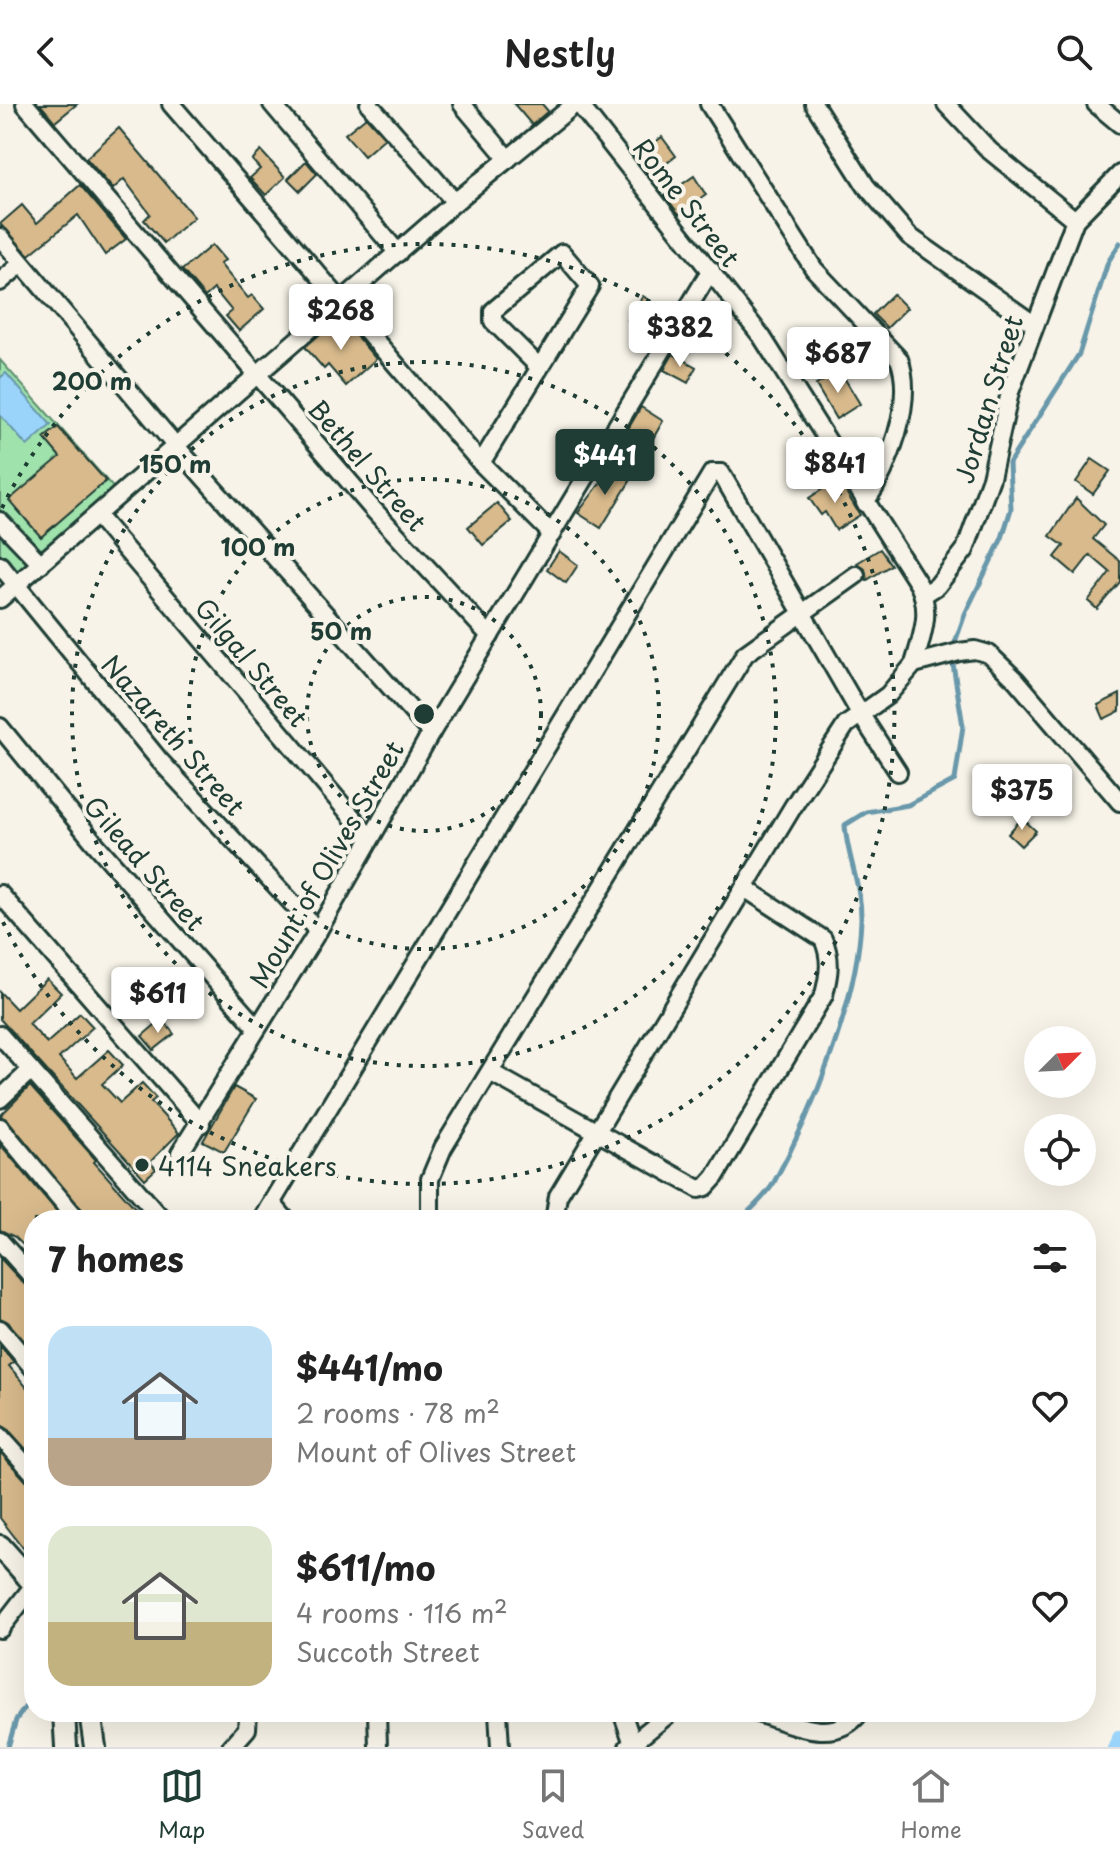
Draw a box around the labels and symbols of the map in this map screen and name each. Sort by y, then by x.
street label: Rome Street [624,129,750,275]
pin: $268 [294,284,388,352]
pin: $382 [633,301,727,369]
street label: Jordan Street [944,310,1032,488]
pin: $687 [791,327,885,395]
text: 200 m [52,362,132,398]
street label: Bethel Street [300,390,436,540]
pin: $441 [558,429,652,497]
pin: $841 [788,437,882,505]
text: 150 m [139,445,211,481]
text: 100 m [221,528,295,564]
street label: Gilgal Street [186,589,318,735]
text: 50 m [310,612,372,648]
street label: Nazareth Street [93,646,255,824]
centre of rings [410,700,438,728]
street label: Mount of Olives Street [239,733,413,995]
pin: $375 [975,764,1069,832]
street label: Gilead Street [75,787,215,939]
pin: $611 [111,967,205,1035]
north arrow [1024,1026,1096,1098]
place label: 4114 Sneakers [158,1146,337,1185]
marker: 4114 Sneakers [133,1156,151,1174]

